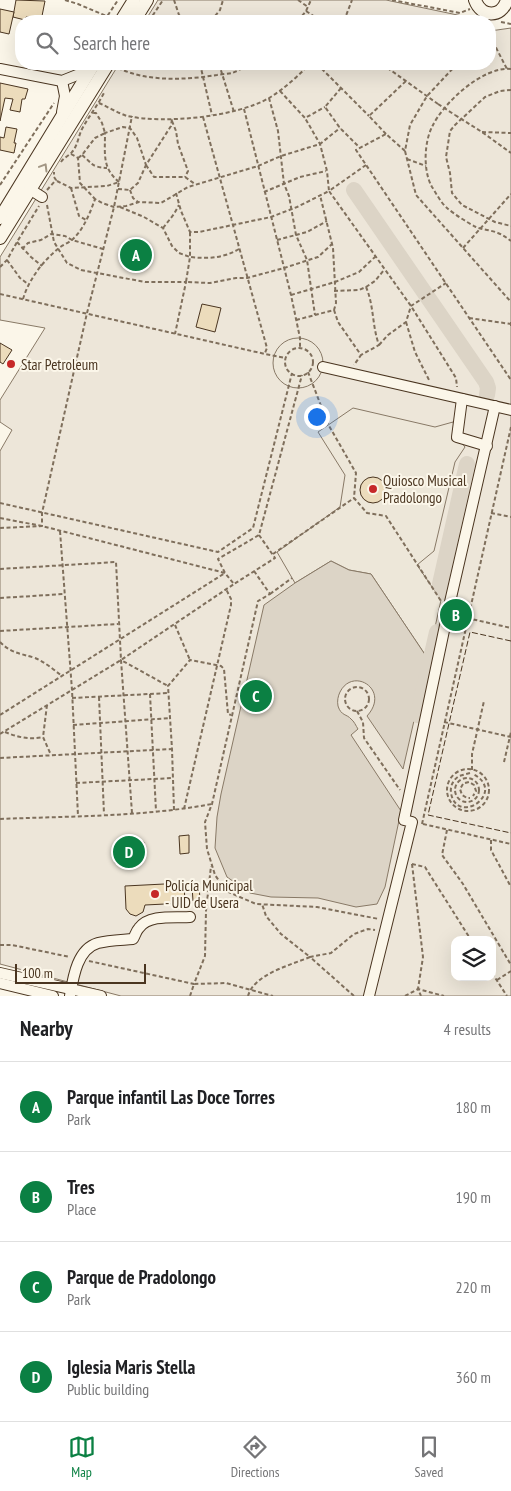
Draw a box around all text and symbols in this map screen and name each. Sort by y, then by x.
search box [15,15,496,70]
icon: search [33,29,61,57]
text: Search here [73,31,150,55]
one-way arrow [38,164,48,173]
pin: A [120,236,152,274]
place label: Star Petroleum [21,355,98,374]
marker: Star Petroleum [5,358,17,370]
your location [304,404,330,430]
place label: Quiosco Musical Pradolongo [383,471,467,507]
marker: Quiosco Musical Pradolongo [367,483,379,495]
pin: B [440,596,472,634]
pin: C [240,677,272,715]
pin: D [113,833,145,871]
place label: Policía Municipal - UID de Usera [165,876,253,912]
marker: Policía Municipal - UID de Usera [149,888,161,900]
map controls [451,936,496,981]
button: layers [451,936,496,981]
scale bar [15,961,146,984]
text: 100 m [22,964,53,982]
text: Nearby [20,1015,73,1042]
text: 4 results [444,1019,491,1039]
text: Parque infantil Las Doce Torres [67,1085,275,1109]
text: A [32,1097,40,1117]
text: 180 m [456,1097,491,1117]
text: Park [67,1109,91,1129]
text: Tres [67,1175,95,1199]
text: B [32,1187,40,1207]
text: 190 m [456,1187,491,1207]
text: Place [67,1199,96,1219]
text: Parque de Pradolongo [67,1265,216,1289]
text: C [32,1277,40,1297]
text: 220 m [456,1277,491,1297]
text: Park [67,1289,91,1309]
text: Iglesia Maris Stella [67,1355,195,1379]
text: D [32,1367,40,1387]
text: 360 m [456,1367,491,1387]
text: Public building [67,1379,149,1399]
tab: Map [68,1433,96,1481]
tab: Directions [231,1433,279,1481]
tab: Saved [415,1433,443,1481]

